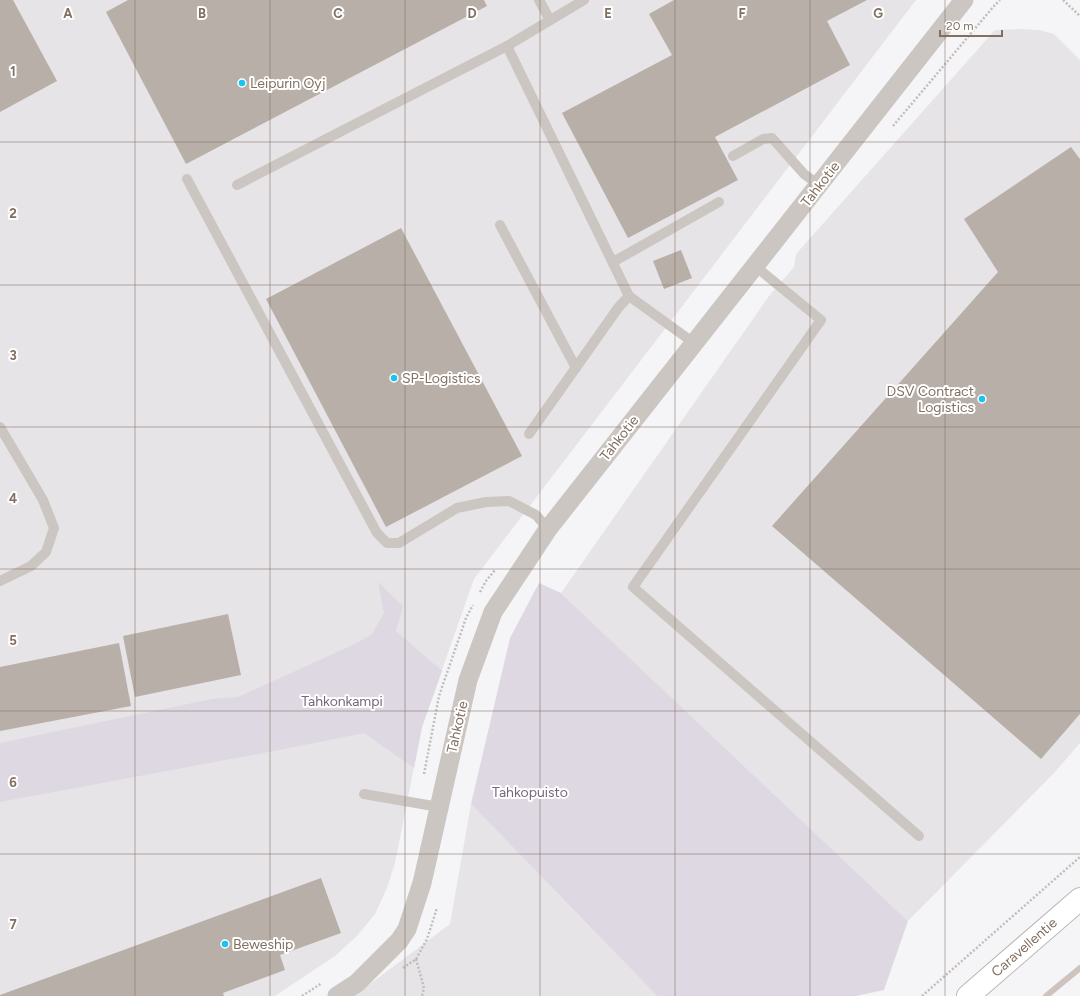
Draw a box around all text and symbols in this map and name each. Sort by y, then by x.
text: A [63,6,73,21]
text: B [198,6,206,21]
text: C [333,6,343,21]
text: D [467,6,477,21]
text: E [604,6,612,21]
text: F [738,6,746,21]
text: G [873,6,883,21]
scale bar [940,12,1002,38]
text: 20 m [946,19,974,33]
text: 1 [10,64,16,79]
place label: Leipurin Oyj [250,75,326,92]
marker: Leipurin Oyj [237,78,247,88]
street label: Tahkotie [797,158,844,210]
text: 2 [9,206,17,221]
text: 3 [9,348,17,363]
place label: SP-Logistics [402,370,481,387]
marker: SP-Logistics [389,373,399,383]
place label: DSV Contract Logistics [887,383,974,416]
marker: DSV Contract Logistics [977,394,987,404]
street label: Tahkotie [596,412,643,464]
text: 4 [9,491,17,506]
text: 5 [9,633,17,648]
park label: Tahkonkampi [301,693,383,710]
street label: Tahkotie [443,699,472,755]
text: 6 [9,775,17,790]
park label: Tahkopuisto [492,784,568,801]
street label: Caravellentie [988,914,1061,981]
text: 7 [9,917,17,932]
place label: Beweship [233,936,293,953]
marker: Beweship [220,939,230,949]

